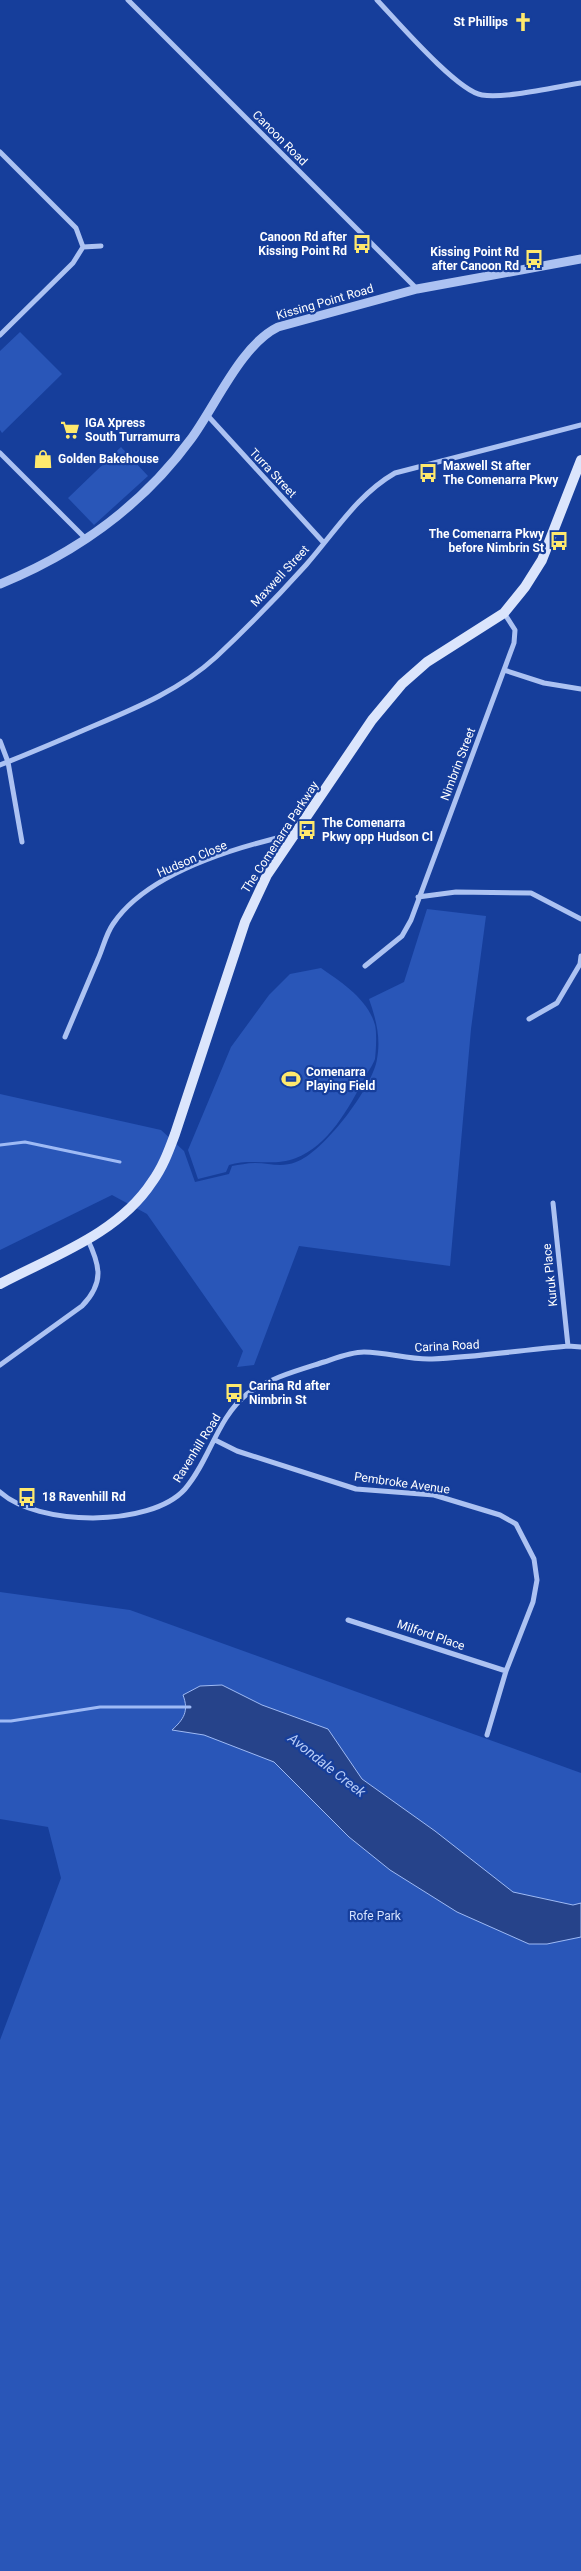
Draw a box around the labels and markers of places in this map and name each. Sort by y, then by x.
church icon: St Phillips [512,11,534,33]
place label: St Phillips [453,15,508,29]
place label: Canoon Rd after Kissing Point Rd [258,230,348,258]
bus stop icon: Canoon Rd after Kissing Point Rd [351,233,373,255]
place label: Kissing Point Rd after Canoon Rd [430,245,519,273]
bus stop icon: Kissing Point Rd after Canoon Rd [523,248,545,270]
place label: IGA Xpress South Turramurra [85,416,181,444]
supermarket icon: IGA Xpress South Turramurra [59,419,81,441]
shop icon: Golden Bakehouse [32,448,54,470]
place label: Golden Bakehouse [58,452,159,466]
place label: Maxwell St after The Comenarra Pkwy [443,459,559,487]
bus stop icon: Maxwell St after The Comenarra Pkwy [417,462,439,484]
place label: The Comenarra Pkwy before Nimbrin St [429,527,545,555]
bus stop icon: The Comenarra Pkwy before Nimbrin St [548,530,570,552]
place label: The Comenarra Pkwy opp Hudson Cl [322,816,433,844]
bus stop icon: The Comenarra Pkwy opp Hudson Cl [296,819,318,841]
place label: Comenarra Playing Field [306,1065,375,1093]
sports icon: Comenarra Playing Field [280,1068,302,1090]
place label: Carina Rd after Nimbrin St [249,1379,331,1407]
bus stop icon: Carina Rd after Nimbrin St [223,1382,245,1404]
bus stop icon: 18 Ravenhill Rd [16,1486,38,1508]
place label: 18 Ravenhill Rd [42,1490,126,1504]

